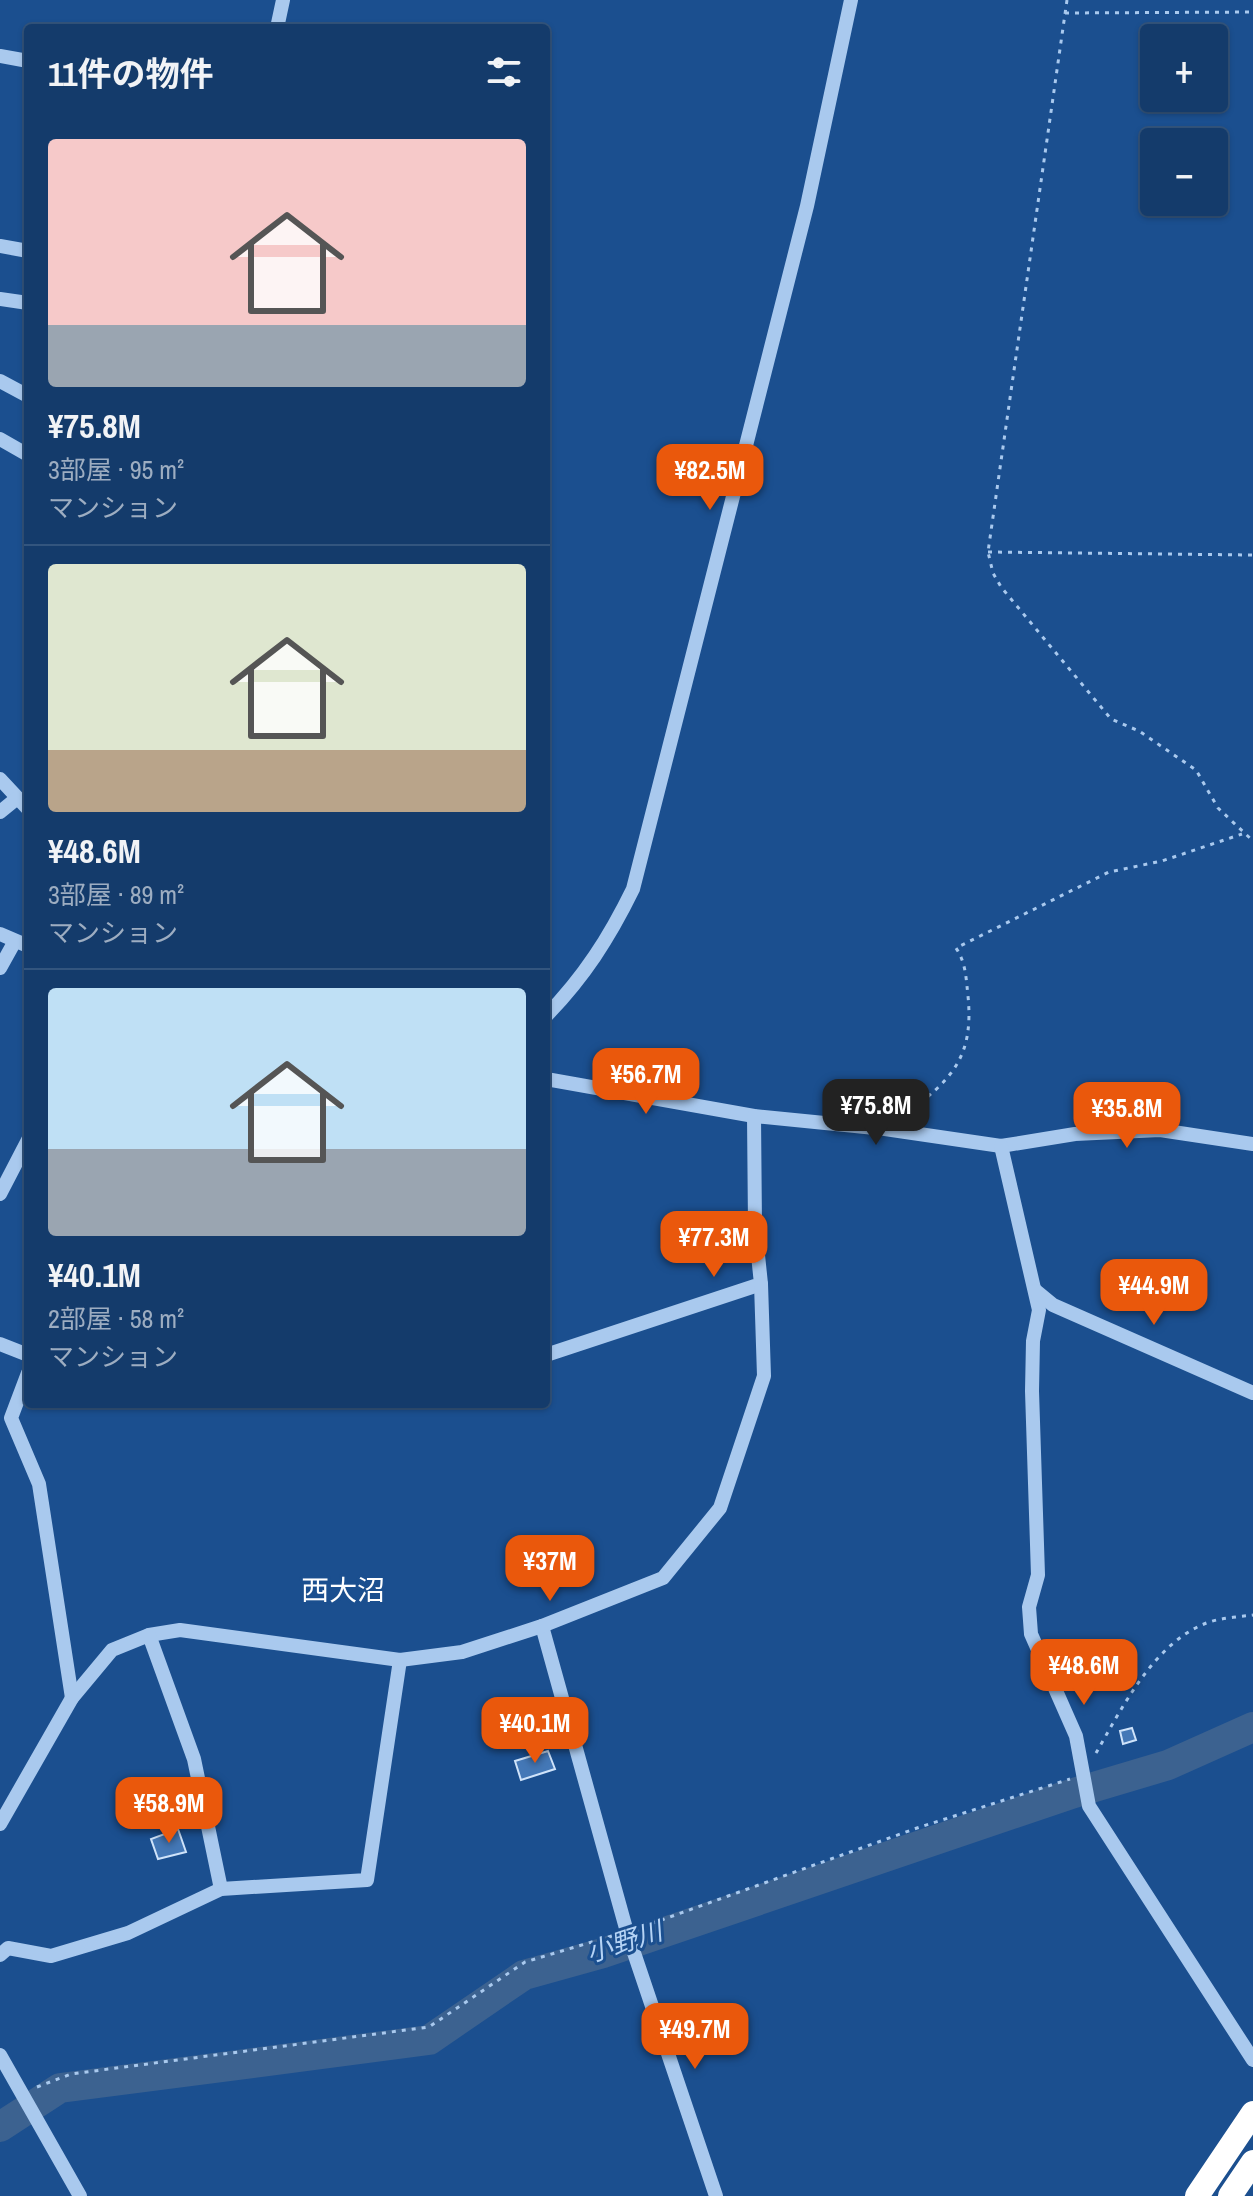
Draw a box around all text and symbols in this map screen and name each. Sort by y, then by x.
map controls [1140,24,1228,216]
button: + [1140,24,1228,112]
icon: filters [482,50,526,94]
text: 11件の物件 [48,51,213,97]
button: − [1140,128,1228,216]
icon: home [215,191,359,335]
text: ¥75.8M [48,403,141,449]
pin: ¥82.5M [645,444,775,512]
text: 3部屋 · 95 m² [48,452,184,487]
text: ¥82.5M [674,452,746,487]
text: マンション [48,490,178,525]
icon: home [215,616,359,760]
text: ¥48.6M [48,828,141,874]
text: 3部屋 · 89 m² [48,877,184,912]
text: マンション [48,915,178,950]
icon: home [215,1040,359,1184]
pin: ¥56.7M [581,1048,711,1116]
text: ¥56.7M [610,1056,682,1091]
pin: ¥75.8M [811,1079,941,1147]
pin: ¥35.8M [1062,1082,1192,1150]
text: ¥75.8M [840,1087,912,1122]
text: ¥35.8M [1091,1090,1163,1125]
pin: ¥77.3M [649,1211,779,1279]
text: ¥77.3M [678,1219,750,1254]
text: ¥40.1M [48,1252,141,1298]
pin: ¥44.9M [1089,1259,1219,1327]
text: ¥44.9M [1118,1267,1190,1302]
text: 2部屋 · 58 m² [48,1301,184,1336]
text: マンション [48,1339,178,1374]
pin: ¥37M [503,1535,597,1603]
text: ¥37M [523,1543,577,1578]
district label: 西大沼 [301,1571,385,1609]
pin: ¥48.6M [1019,1639,1149,1707]
text: ¥48.6M [1048,1647,1120,1682]
pin: ¥40.1M [470,1697,600,1765]
text: ¥40.1M [499,1705,571,1740]
pin: ¥58.9M [104,1777,234,1845]
text: ¥58.9M [133,1785,205,1820]
water label: 小野川 [581,1912,669,1970]
pin: ¥49.7M [630,2003,760,2071]
text: ¥49.7M [659,2011,731,2046]

